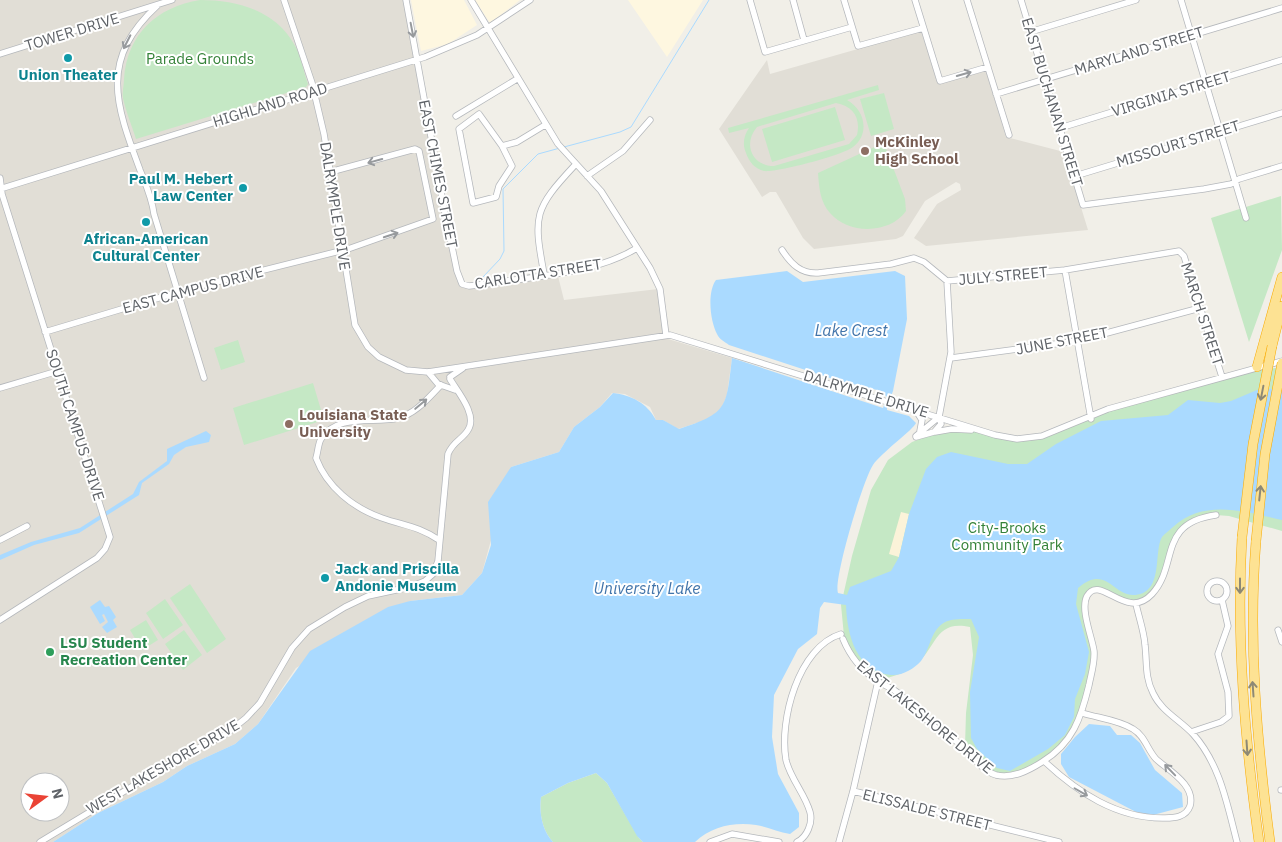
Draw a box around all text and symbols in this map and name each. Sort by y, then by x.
street label: TOWER DRIVE [22,8,121,55]
street label: EAST BUCHANAN STREET [1018,15,1087,189]
one-way arrow [408,21,417,37]
street label: MARYLAND STREET [1072,22,1206,79]
one-way arrow [122,35,132,50]
park label: Parade Grounds [146,49,254,68]
marker: Union Theater [62,52,74,64]
place label: Union Theater [18,65,118,84]
street label: VIRGINIA STREET [1109,66,1233,121]
one-way arrow [956,69,972,79]
street label: HIGHLAND ROAD [210,78,329,131]
street label: EAST CHIMES STREET [415,98,462,250]
street label: MISSOURI STREET [1114,116,1242,171]
place label: McKinley High School [875,132,959,168]
street label: DALRYMPLE DRIVE [316,140,355,271]
marker: McKinley High School [859,145,871,157]
one-way arrow [368,156,384,166]
place label: Paul M. Hebert Law Center [129,169,233,205]
marker: Paul M. Hebert Law Center [237,182,249,194]
marker: African-American Cultural Center [140,216,152,228]
place label: African-American Cultural Center [84,229,208,265]
one-way arrow [382,229,398,239]
street label: CARLOTTA STREET [473,254,603,293]
street label: MARCH STREET [1177,260,1228,368]
street label: EAST CAMPUS DRIVE [120,262,265,317]
street label: JULY STREET [958,262,1049,289]
water label: Lake Crest [815,320,888,340]
street label: JUNE STREET [1014,322,1110,359]
street label: SOUTH CAMPUS DRIVE [42,347,109,503]
street label: DALRYMPLE DRIVE [801,365,931,422]
one-way arrow [1256,385,1266,401]
one-way arrow [414,399,427,410]
place label: Louisiana State University [299,405,407,441]
marker: Louisiana State University [283,418,295,430]
one-way arrow [1255,485,1265,501]
park label: City-Brooks Community Park [951,518,1063,554]
place label: Jack and Priscilla Andonie Museum [335,559,460,595]
marker: Jack and Priscilla Andonie Museum [319,572,331,584]
water label: University Lake [594,578,700,598]
one-way arrow [1236,578,1245,594]
place label: LSU Student Recreation Center [60,633,187,669]
marker: LSU Student Recreation Center [44,646,56,658]
street label: EAST LAKESHORE DRIVE [853,656,997,778]
one-way arrow [1249,682,1258,698]
street label: WEST LAKESHORE DRIVE [83,715,243,818]
one-way arrow [1242,740,1252,756]
one-way arrow [1164,764,1176,776]
north arrow [20,772,70,822]
street label: ELISSALDE STREET [861,784,994,835]
text: N [48,786,68,801]
one-way arrow [1074,787,1089,797]

